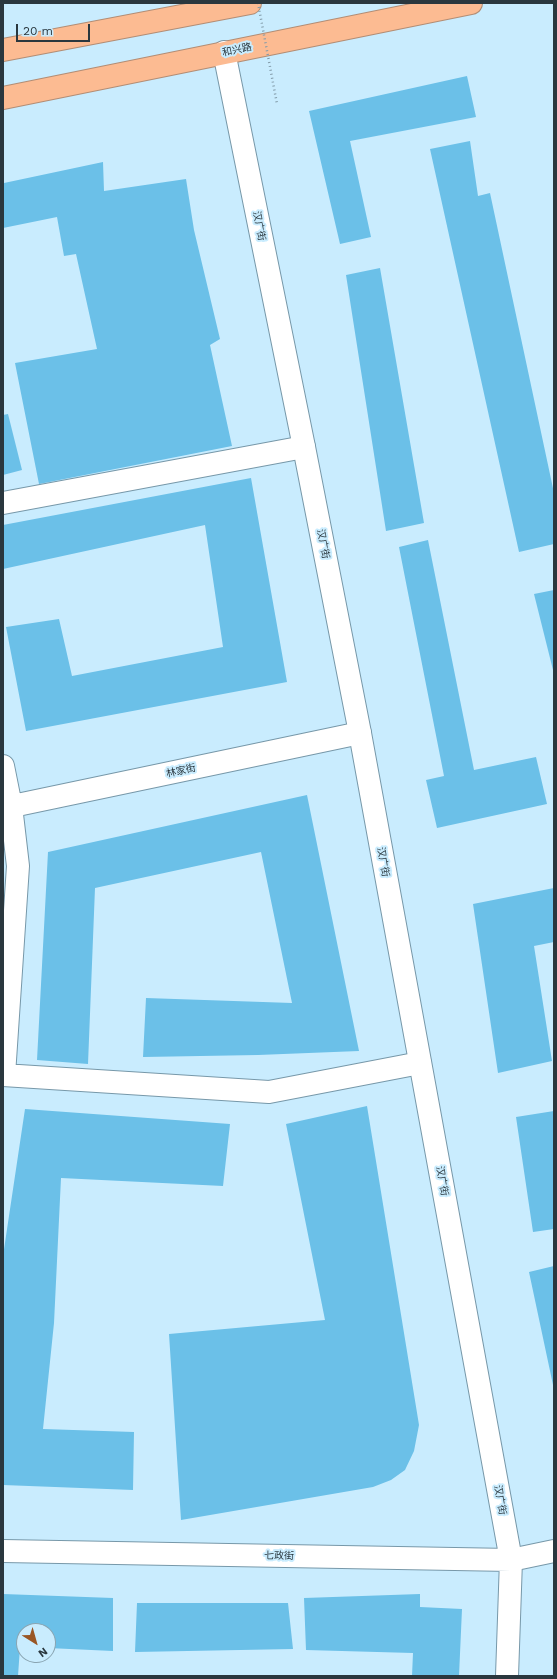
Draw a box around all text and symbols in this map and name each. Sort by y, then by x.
scale bar [18,16,92,42]
text: 20 m [23,24,53,38]
street label: 和兴路 [221,41,253,59]
street label: 汉广街 [250,210,268,242]
street label: 汉广街 [314,528,332,560]
street label: 林家街 [165,762,197,780]
street label: 汉广街 [374,846,392,878]
street label: 汉广街 [433,1165,451,1197]
street label: 汉广街 [491,1484,509,1516]
street label: 七政街 [264,1550,294,1562]
north arrow [16,1623,56,1663]
text: N [36,1645,50,1660]

